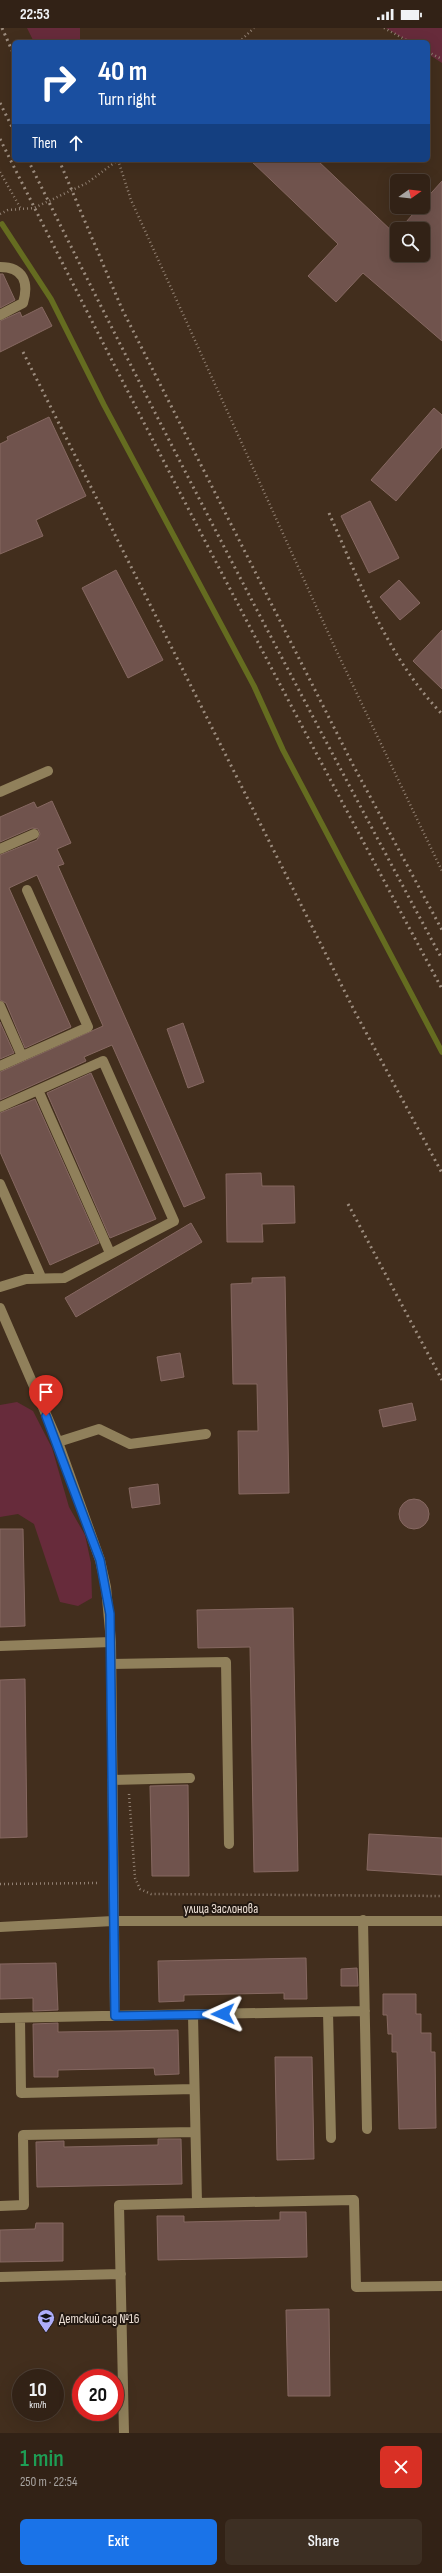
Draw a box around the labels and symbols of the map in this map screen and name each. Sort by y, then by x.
north arrow [390,174,430,214]
pin [29,1375,63,1416]
street label: улица Заслонова [184,1901,258,1917]
position arrow [202,1993,244,2035]
school or university icon: Детский сад №16 [36,2308,56,2333]
place label: Детский сад №16 [59,2311,140,2327]
speed limit sign: 20 [72,2369,124,2421]

